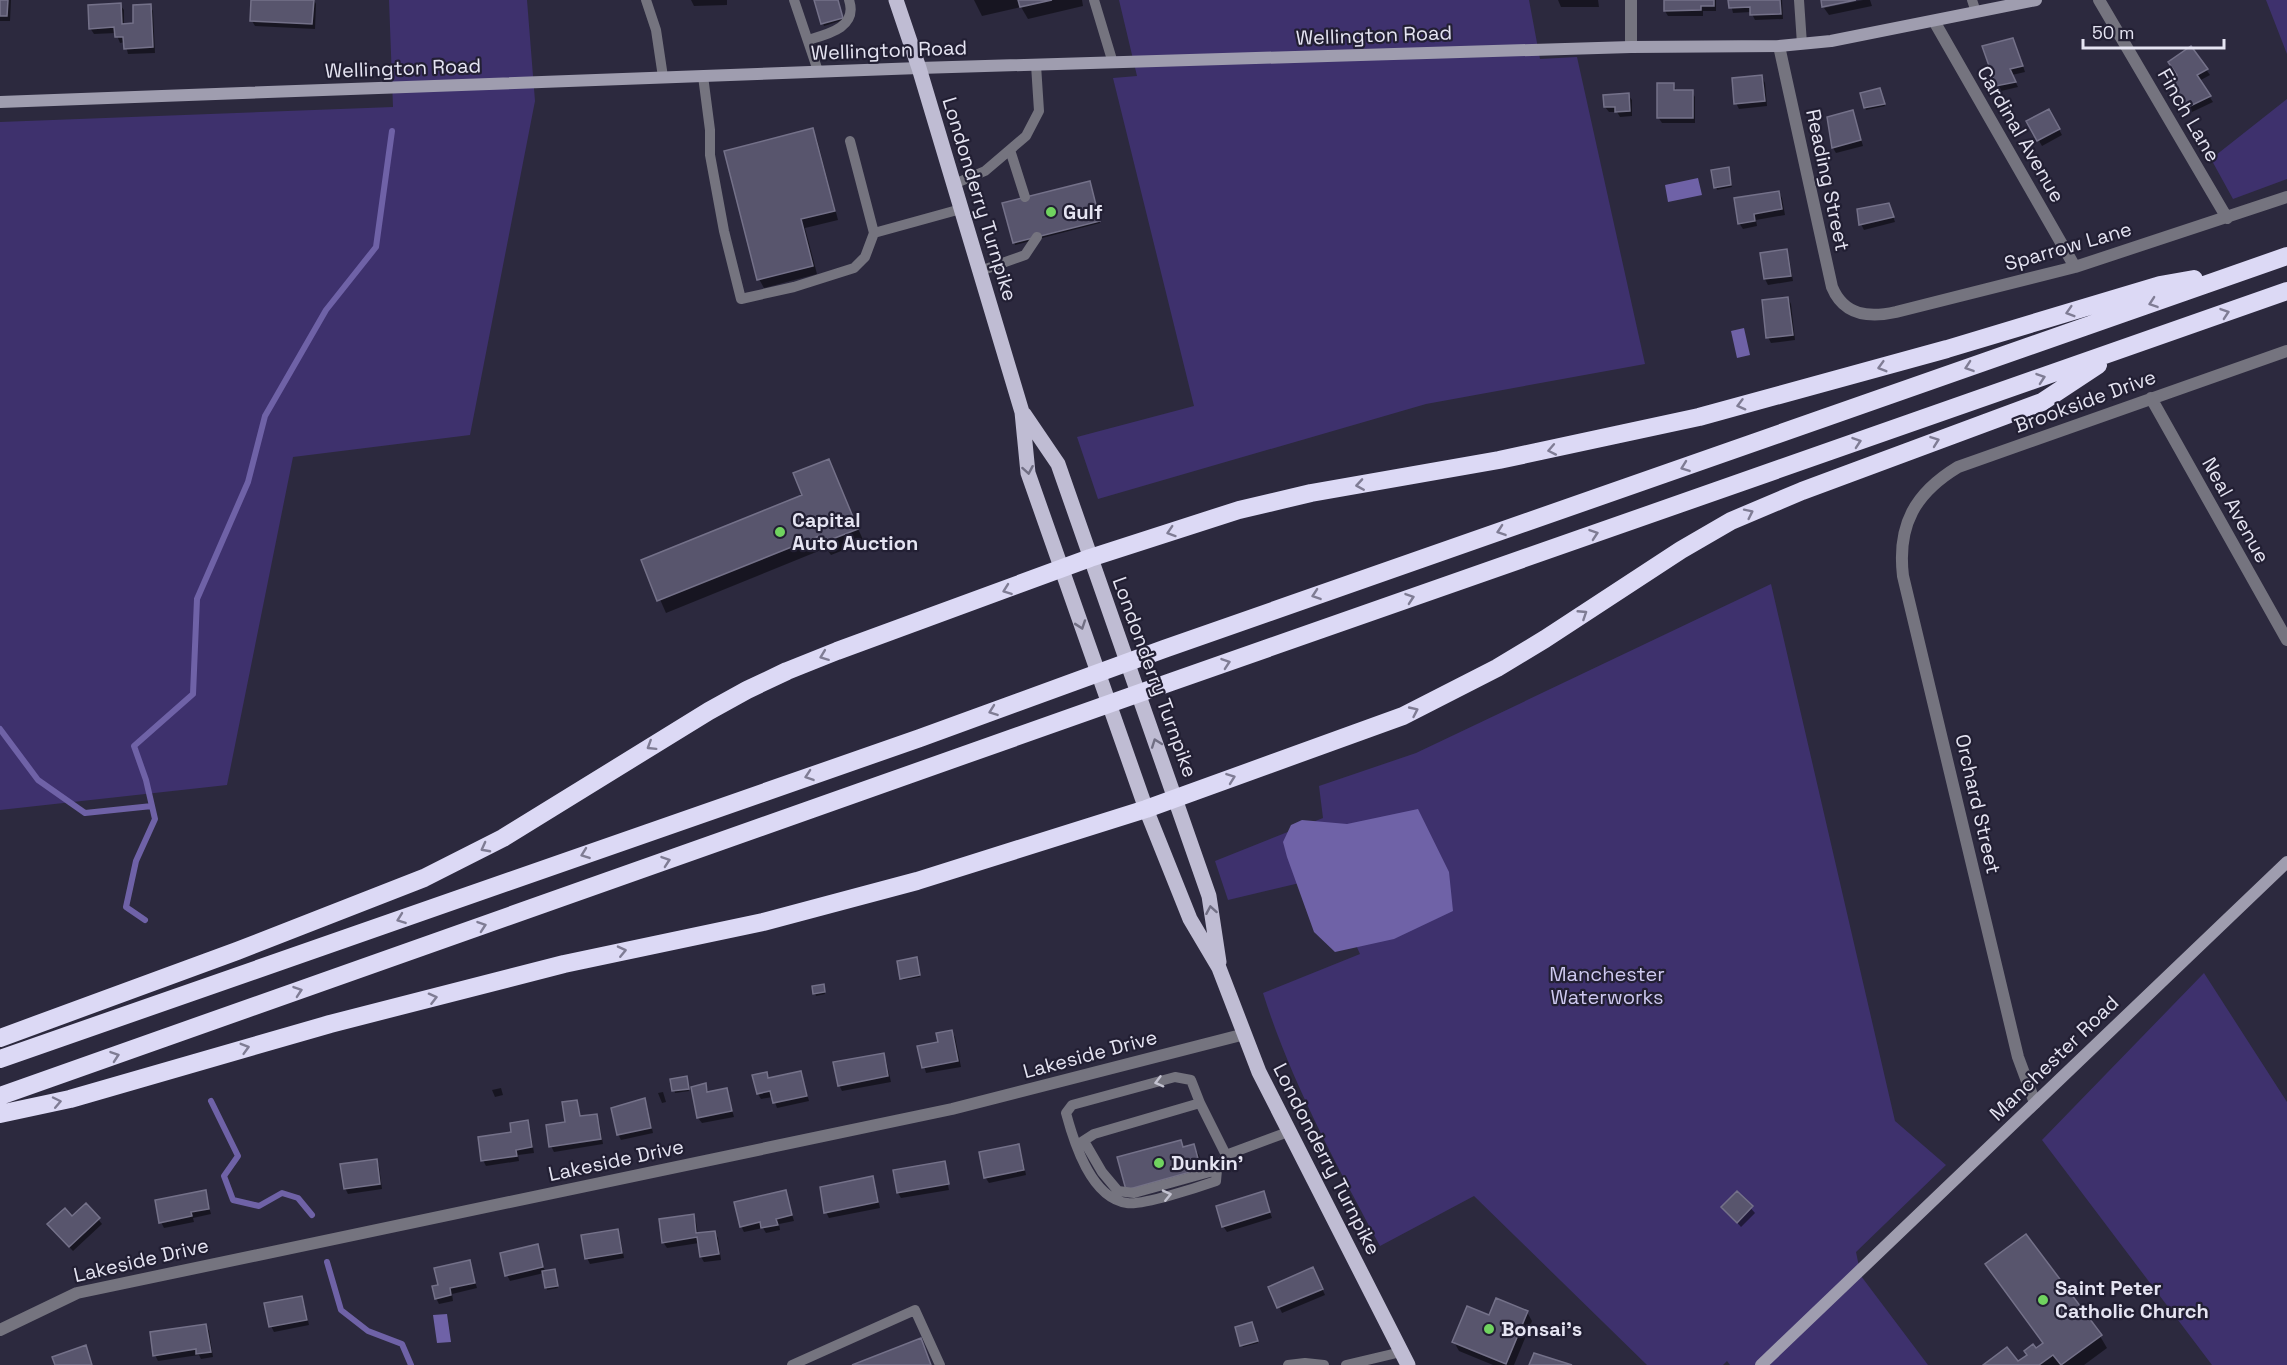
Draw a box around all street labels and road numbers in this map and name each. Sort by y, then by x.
street label: Wellington Road [1295,19,1453,51]
street label: Wellington Road [810,34,968,66]
street label: Wellington Road [324,52,482,84]
street label: Cardinal Avenue [1971,61,2071,207]
street label: Finch Lane [2152,64,2226,166]
street label: Londonderry Turnpike [937,94,1023,304]
street label: Reading Street [1800,106,1856,254]
street label: Sparrow Lane [2001,215,2135,277]
street label: Brookside Drive [2011,363,2159,439]
street label: Neal Avenue [2196,453,2276,567]
street label: Londonderry Turnpike [1107,573,1203,781]
street label: Orchard Street [1949,732,2007,876]
street label: Manchester Road [1984,990,2124,1126]
street label: Lakeside Drive [1020,1024,1160,1084]
street label: Londonderry Turnpike [1267,1059,1387,1259]
street label: Lakeside Drive [546,1133,686,1187]
street label: Lakeside Drive [71,1232,211,1288]

